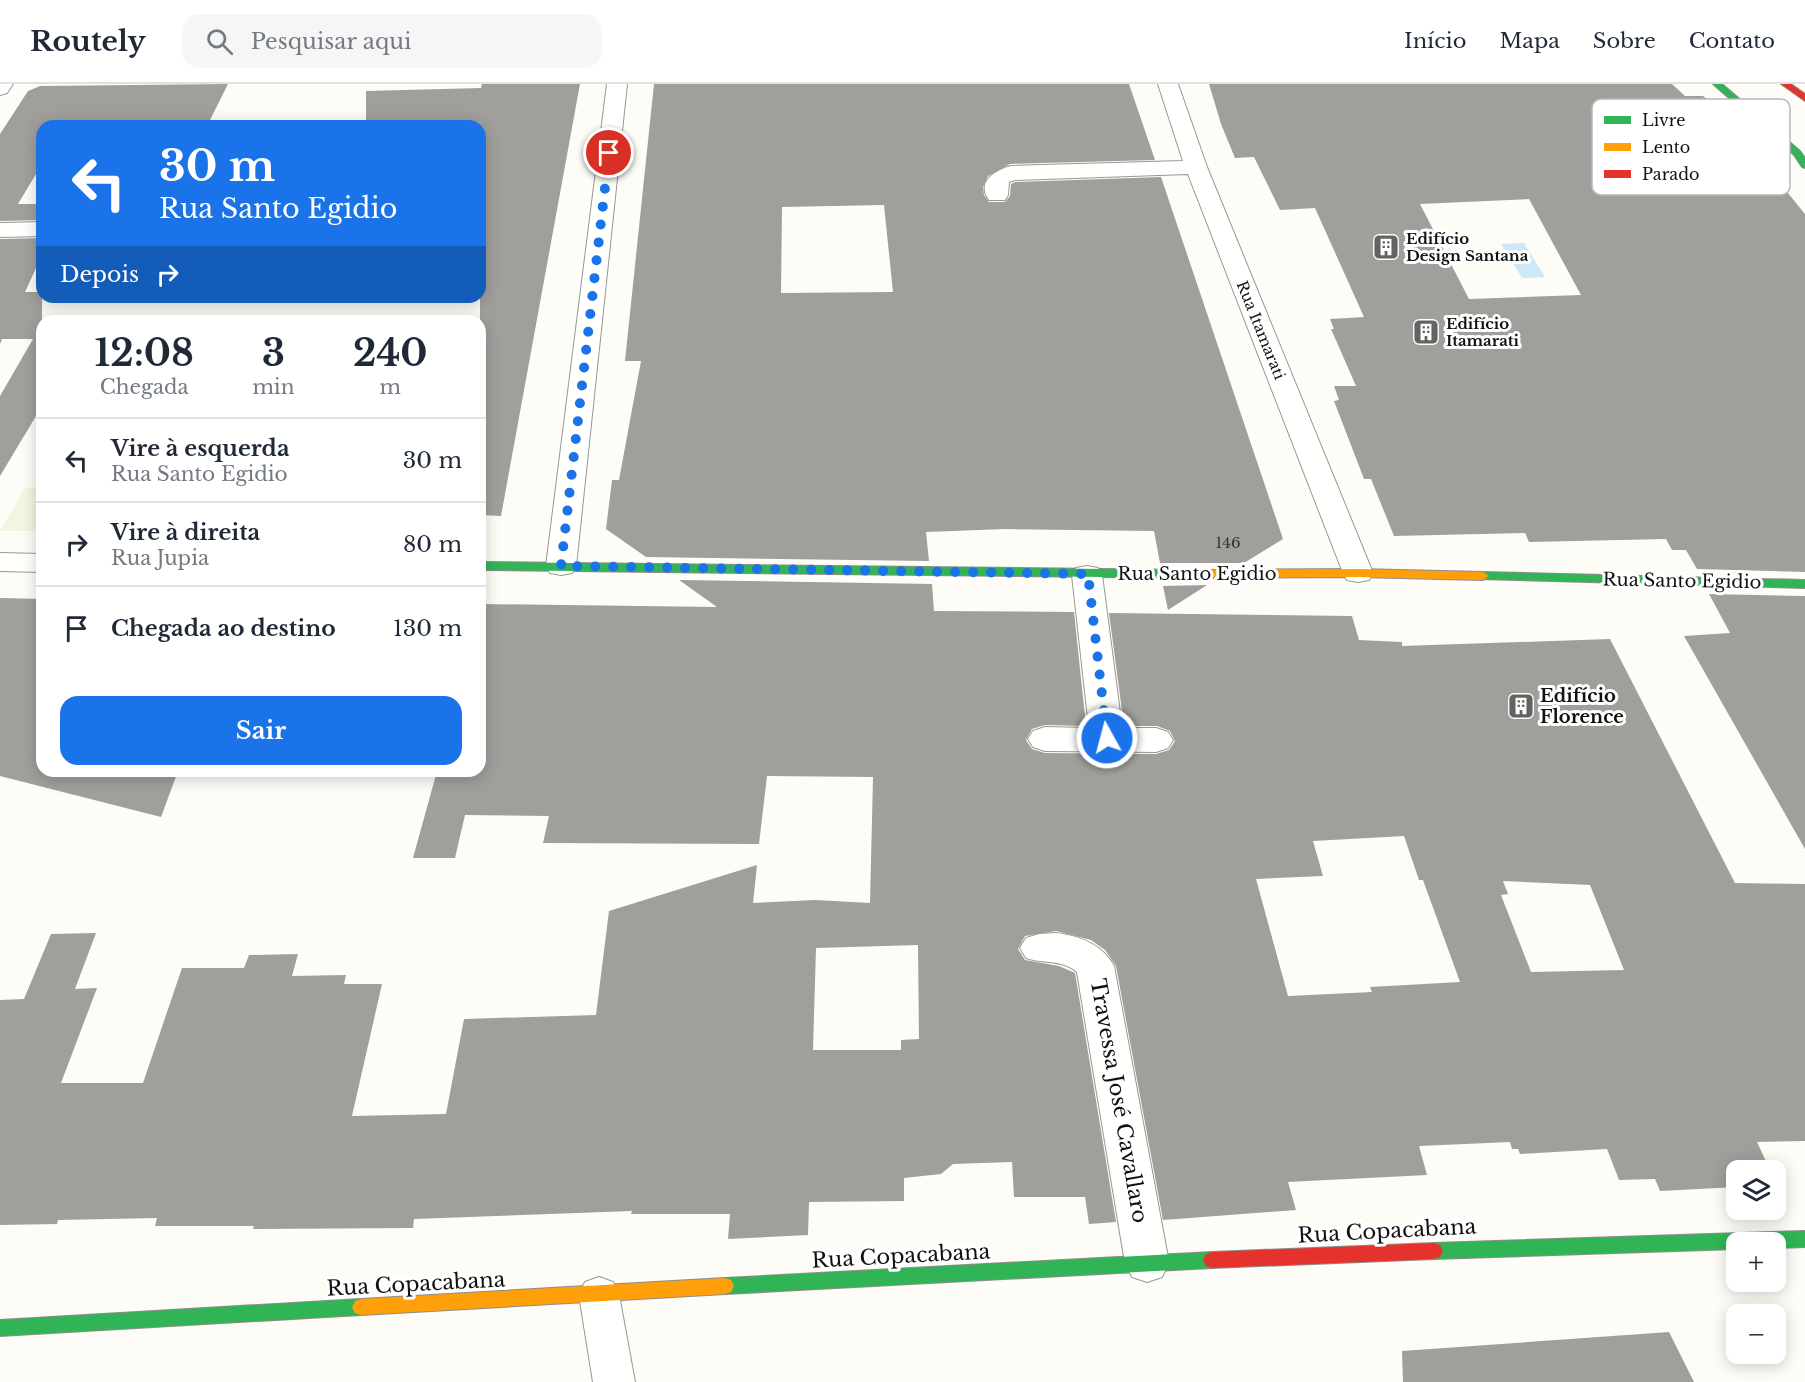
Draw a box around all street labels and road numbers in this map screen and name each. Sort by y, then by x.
street label: Rua Itamarati [1233,278,1289,382]
street label: Rua Santo Egidio [1118,563,1276,585]
street label: Rua Santo Egidio [1602,569,1762,593]
street label: Travessa José Cavallaro [1085,977,1153,1225]
street label: Rua Copacabana [1297,1213,1477,1249]
street label: Rua Copacabana [811,1238,991,1274]
street label: Rua Copacabana [326,1266,506,1302]

